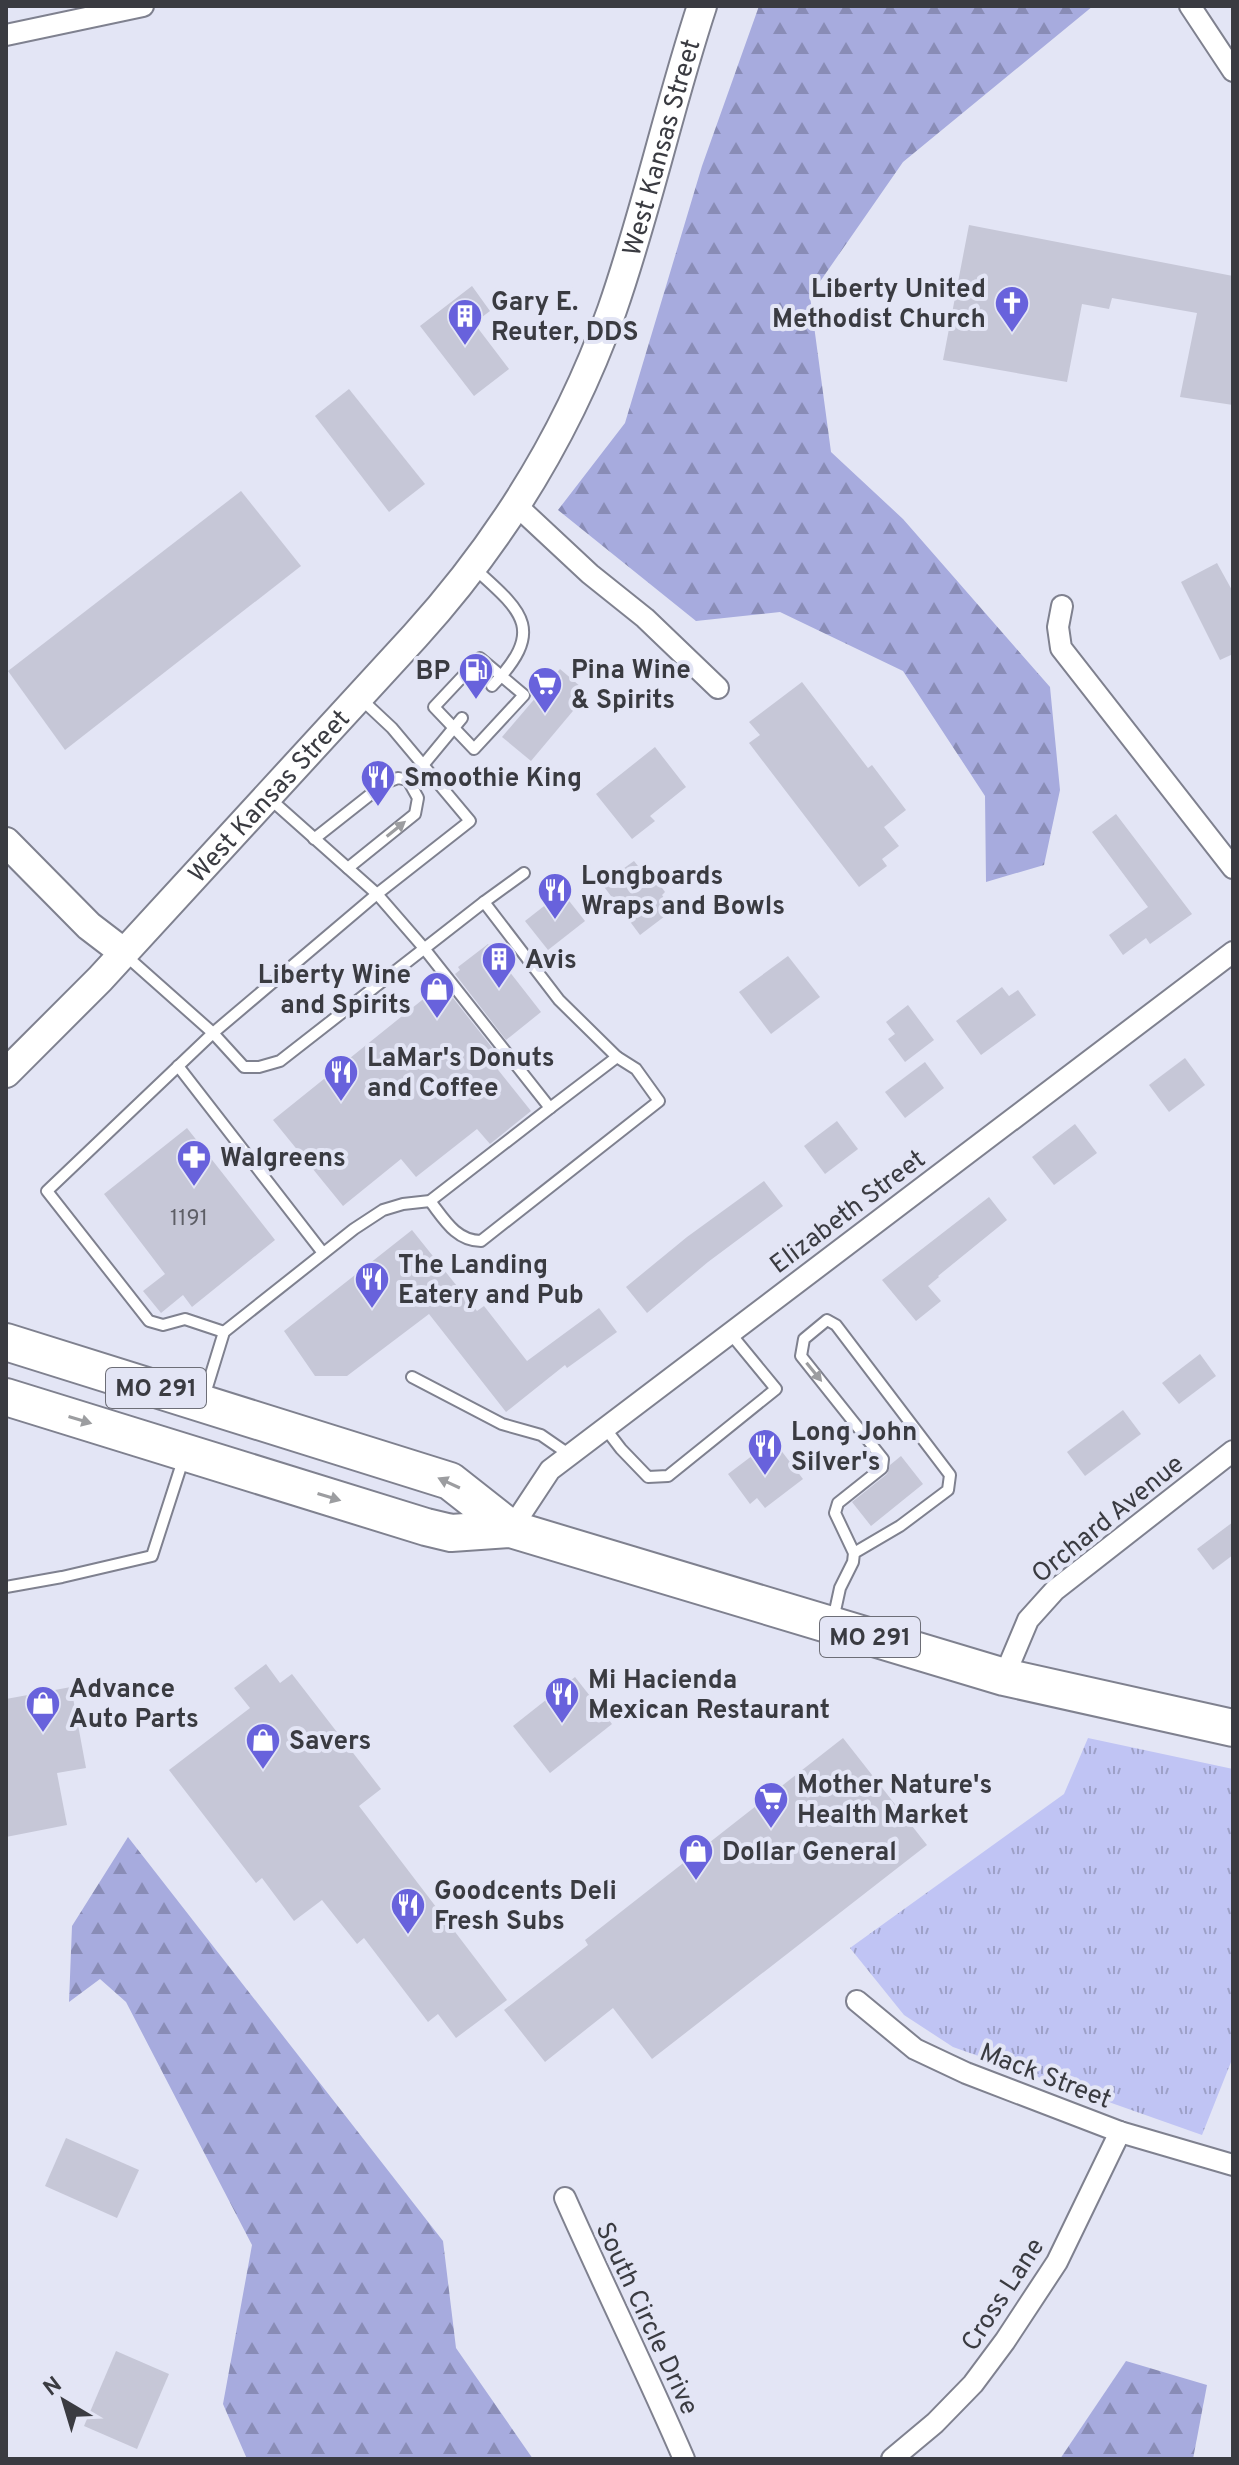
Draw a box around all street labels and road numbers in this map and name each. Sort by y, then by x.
street label: West Kansas Street [617,35,710,260]
street label: West Kansas Street [182,704,358,891]
street label: Elizabeth Street [764,1144,933,1282]
road number: MO 291 [106,1368,206,1408]
street label: Orchard Avenue [1026,1448,1191,1591]
road number: MO 291 [820,1617,920,1657]
street label: Mack Street [974,2037,1116,2118]
street label: South Circle Drive [587,2218,705,2421]
street label: Cross Lane [955,2232,1053,2358]

